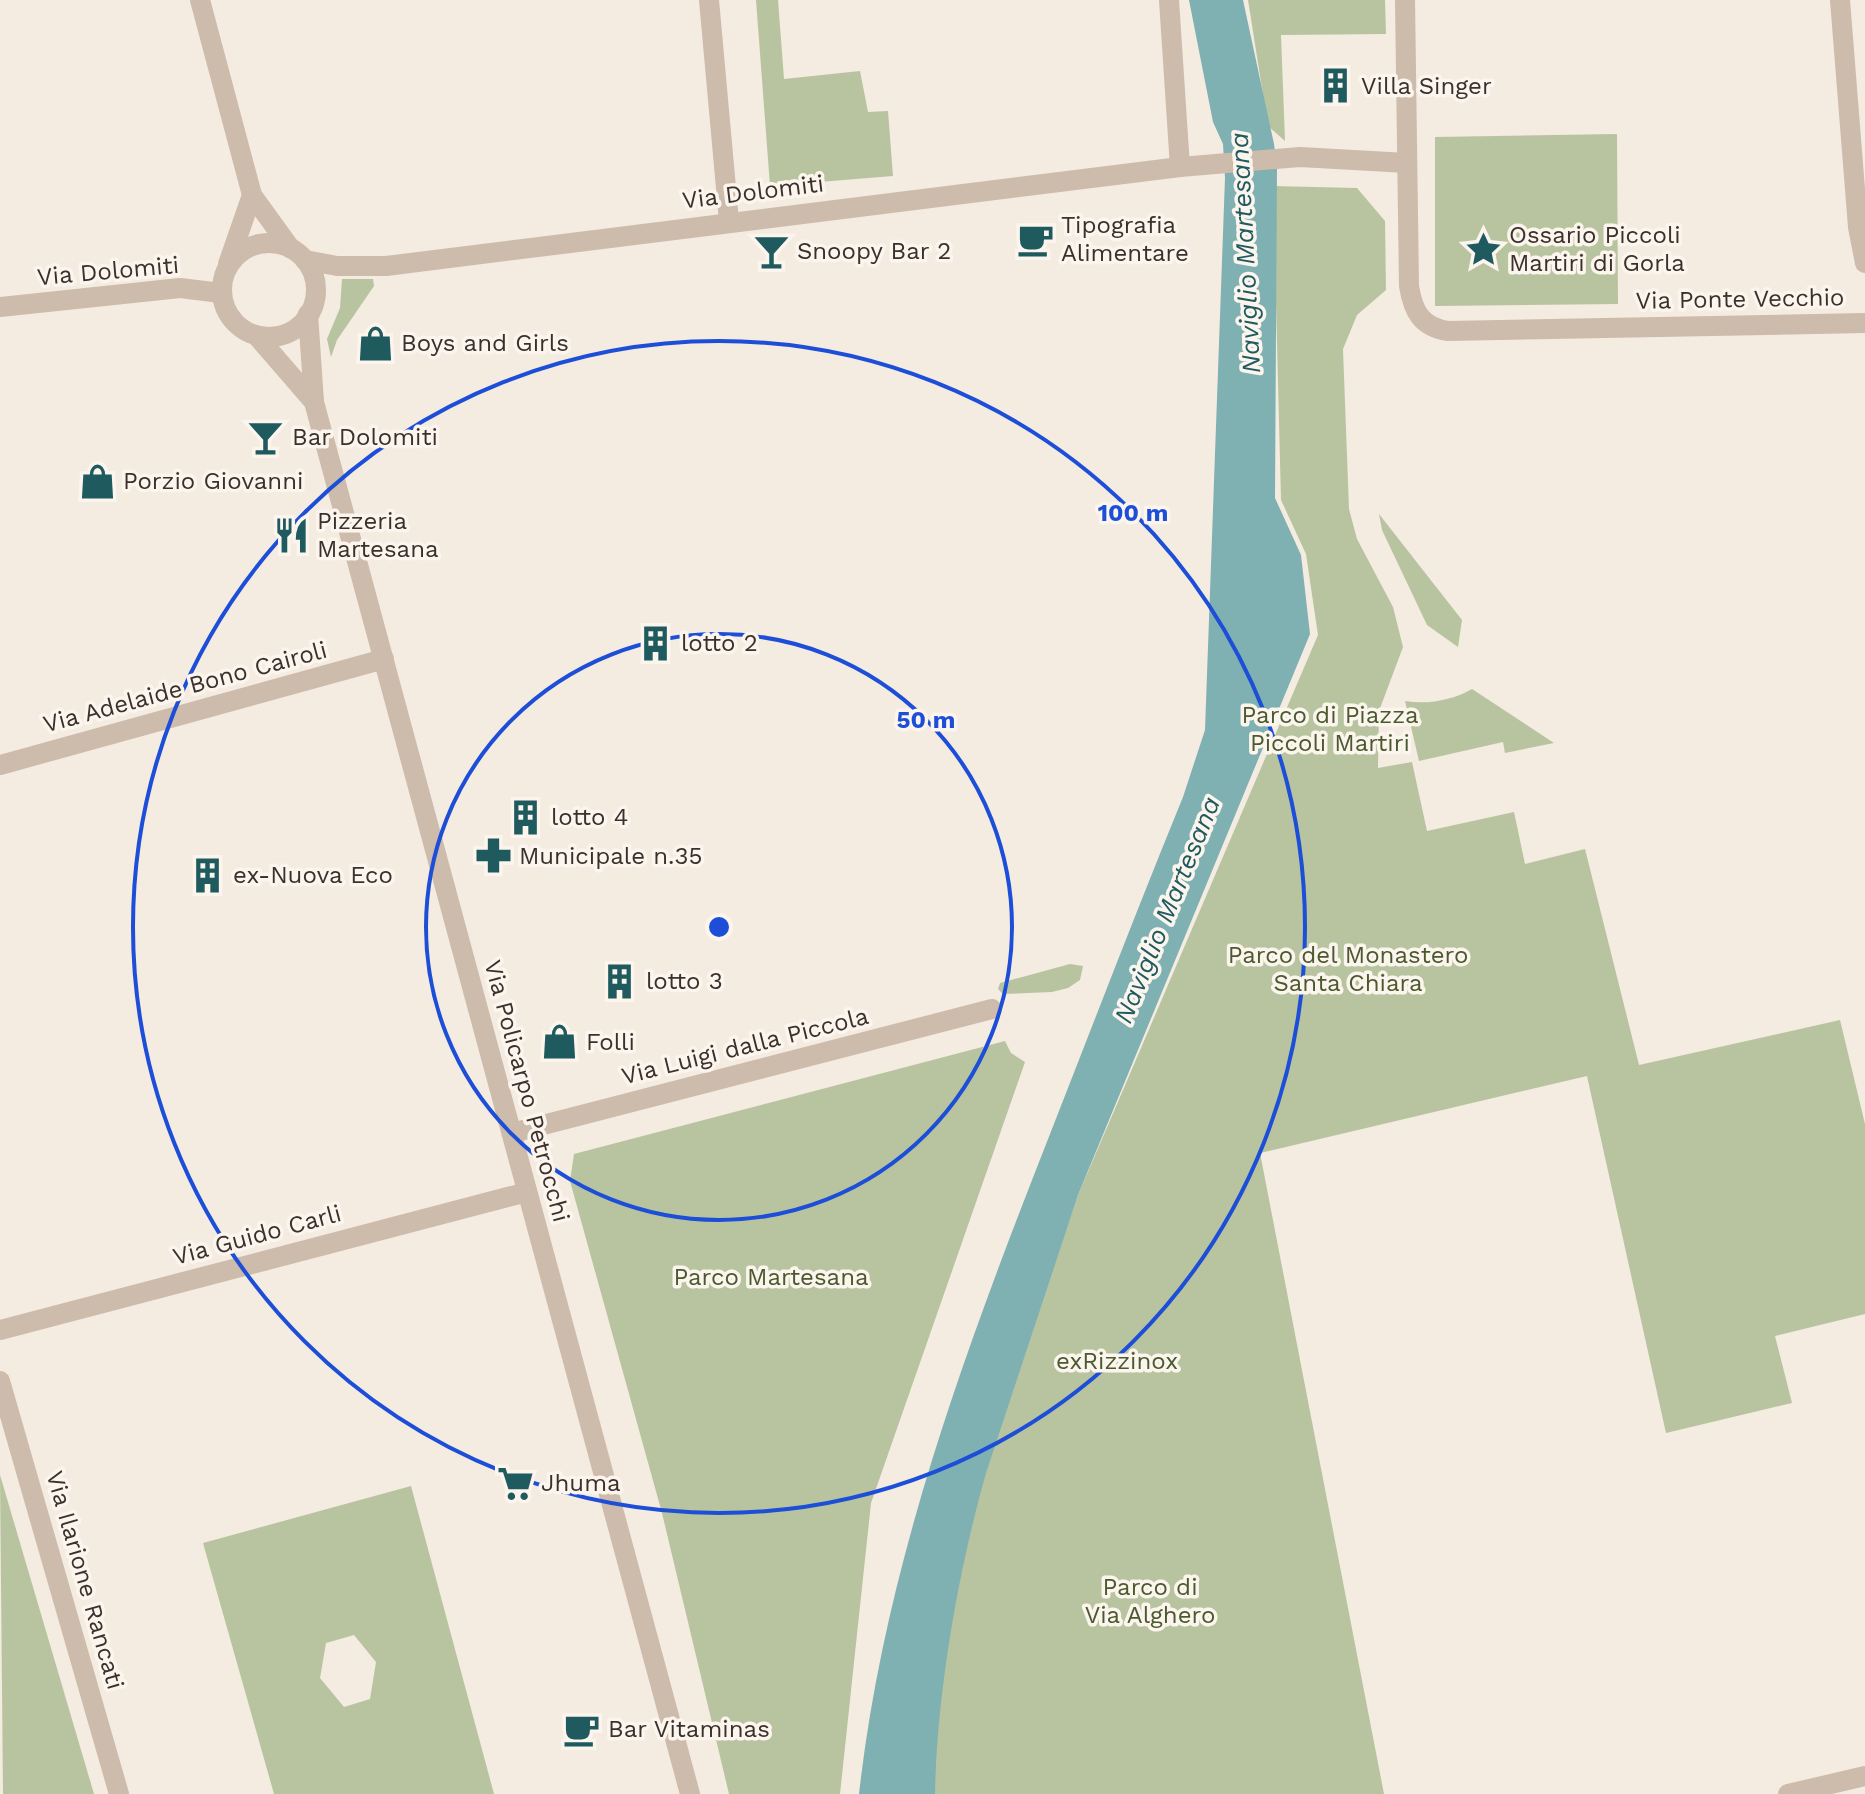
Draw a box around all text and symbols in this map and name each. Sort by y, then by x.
building icon: Villa Singer [1316,67,1354,105]
place label: Villa Singer [1361,72,1492,100]
water label: Naviglio Martesana [1224,132,1266,374]
street label: Via Dolomiti [681,169,825,215]
place label: Tipografia Alimentare [1061,211,1189,267]
cafe icon: Tipografia Alimentare [1016,220,1054,258]
place label: Ossario Piccoli Martiri di Gorla [1509,221,1685,277]
place icon: Ossario Piccoli Martiri di Gorla [1464,230,1502,268]
bar icon: Snoopy Bar 2 [752,232,790,270]
place label: Snoopy Bar 2 [797,237,951,265]
street label: Via Dolomiti [36,251,180,291]
street label: Via Ponte Vecchio [1635,283,1845,315]
shop icon: Boys and Girls [356,324,394,362]
place label: Boys and Girls [401,329,569,357]
bar icon: Bar Dolomiti [247,418,285,456]
place label: Bar Dolomiti [292,423,438,451]
shop icon: Porzio Giovanni [78,462,116,500]
place label: Porzio Giovanni [123,467,303,495]
text: 100 m [1098,499,1168,527]
place label: Pizzeria Martesana [317,507,439,563]
restaurant icon: Pizzeria Martesana [272,516,310,554]
building icon: lotto 2 [636,624,674,662]
place label: lotto 2 [681,629,758,657]
street label: Via Adelaide Bono Cairoli [40,636,330,738]
park label: Parco di Piazza Piccoli Martiri [1241,701,1419,757]
text: 50 m [897,706,955,734]
water label: Naviglio Martesana [1108,792,1226,1028]
building icon: lotto 4 [506,798,544,836]
place label: lotto 4 [551,803,628,831]
pharmacy icon: Municipale n.35 [474,837,512,875]
place label: Municipale n.35 [519,842,702,870]
building icon: ex-Nuova Eco [188,856,226,894]
place label: ex-Nuova Eco [233,861,393,889]
centre of rings [705,913,733,941]
park label: Parco del Monastero Santa Chiara [1228,941,1468,997]
street label: Via Policarpo Petrocchi [479,957,575,1225]
building icon: lotto 3 [601,962,639,1000]
place label: lotto 3 [646,967,723,995]
street label: Via Luigi dalla Piccola [619,1002,871,1090]
shop icon: Folli [541,1023,579,1061]
place label: Folli [586,1028,635,1056]
street label: Via Guido Carli [170,1199,344,1271]
park label: Parco Martesana [673,1263,869,1291]
park label: exRizzinox [1056,1347,1178,1375]
supermarket icon: Jhuma [496,1464,534,1502]
street label: Via Ilarione Rancati [40,1468,130,1692]
place label: Jhuma [541,1469,621,1497]
park label: Parco di Via Alghero [1085,1573,1215,1629]
cafe icon: Bar Vitaminas [563,1710,601,1748]
place label: Bar Vitaminas [608,1715,770,1743]

